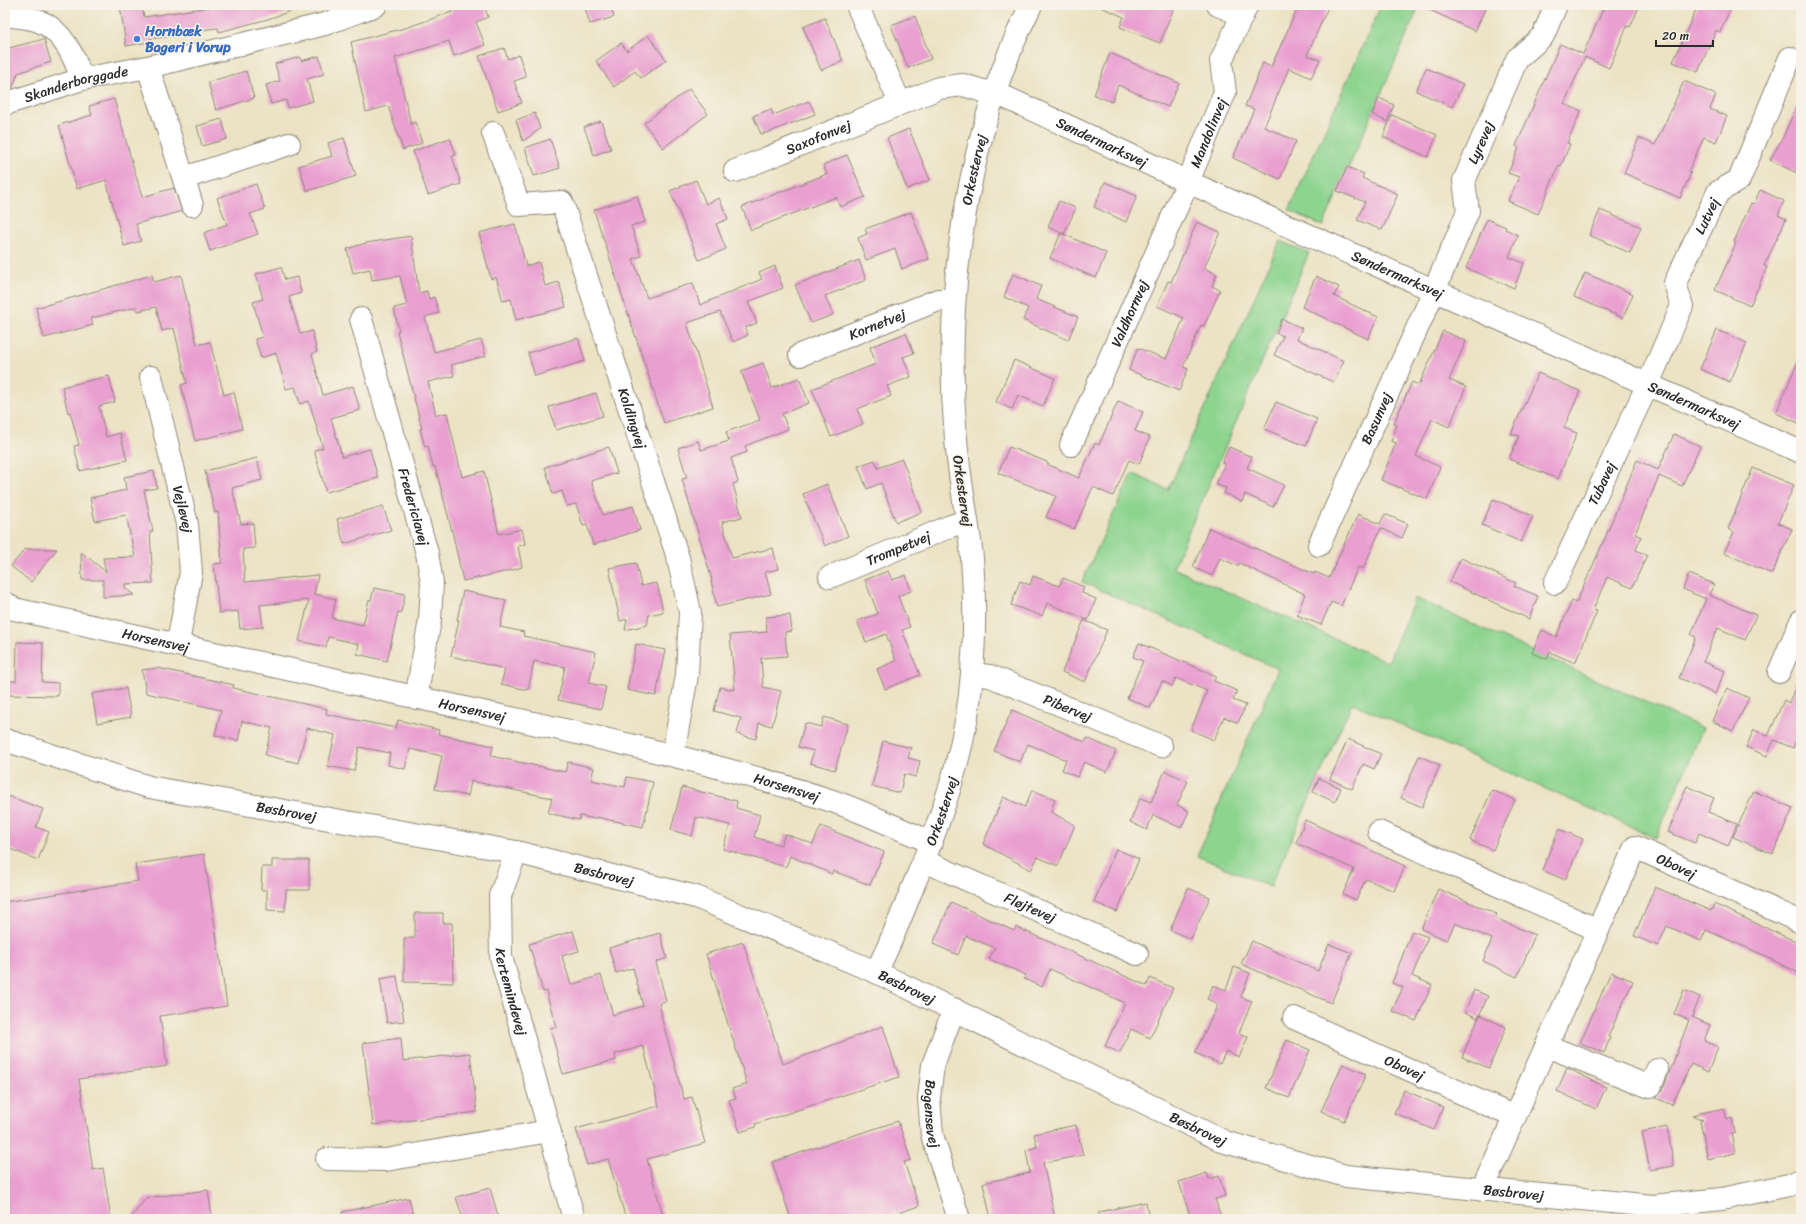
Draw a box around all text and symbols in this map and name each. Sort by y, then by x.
place label: Hornbæk Bageri i Vorup [144,19,231,60]
scale bar [1656,22,1713,48]
text: 20 m [1662,25,1689,47]
marker: Hornbæk Bageri i Vorup [132,34,142,44]
street label: Skanderborggade [21,59,130,110]
street label: Mandolinvej [1183,93,1235,172]
street label: Søndermarksvej [1052,110,1153,175]
street label: Saxofonvej [782,113,856,162]
street label: Lyrevej [1461,117,1502,168]
street label: Orkestervej [954,131,995,207]
street label: Lutvej [1688,193,1727,239]
street label: Søndermarksvej [1347,244,1448,307]
street label: Valdhornvej [1104,276,1156,351]
street label: Kornetvej [845,302,910,347]
street label: Søndermarksvej [1644,374,1745,437]
street label: Koldingvej [610,385,654,453]
street label: Basunvej [1354,388,1400,449]
street label: Orkestervej [945,454,980,529]
street label: Tubavej [1581,457,1623,510]
street label: Fredericiavej [391,465,437,550]
street label: Vejlevej [165,483,200,534]
street label: Trompetvej [862,524,936,573]
street label: Horsensvej [120,621,192,660]
street label: Pibervej [1039,687,1096,730]
street label: Horsensvej [436,691,509,730]
street label: Horsensvej [751,766,824,809]
street label: Orkestervej [919,773,966,850]
street label: Bøsbrovej [254,794,319,830]
street label: Obovej [1652,846,1701,887]
street label: Bøsbrovej [571,855,637,894]
street label: Fløjtevej [1000,886,1060,930]
street label: Kertemindevej [488,948,534,1039]
street label: Bøsbrovej [874,963,940,1012]
street label: Obovej [1380,1048,1429,1088]
street label: Bogensevej [916,1078,948,1152]
street label: Bøsbrovej [1165,1105,1231,1154]
street label: Bøsbrovej [1482,1177,1546,1208]

